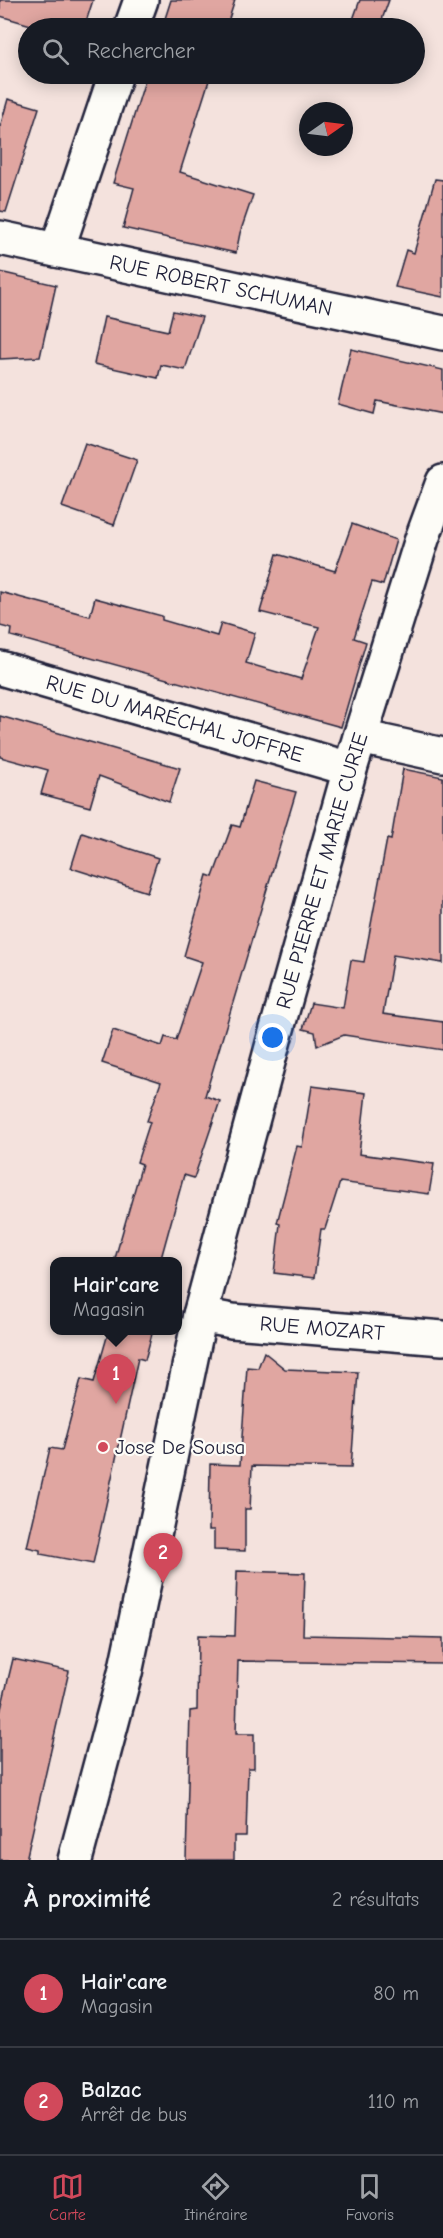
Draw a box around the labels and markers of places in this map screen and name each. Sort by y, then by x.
pin: 1 [96,1354,136,1404]
place label: Jose De Sousa [115,1435,245,1459]
marker: Jose De Sousa [96,1440,110,1454]
pin: 2 [144,1534,182,1583]

